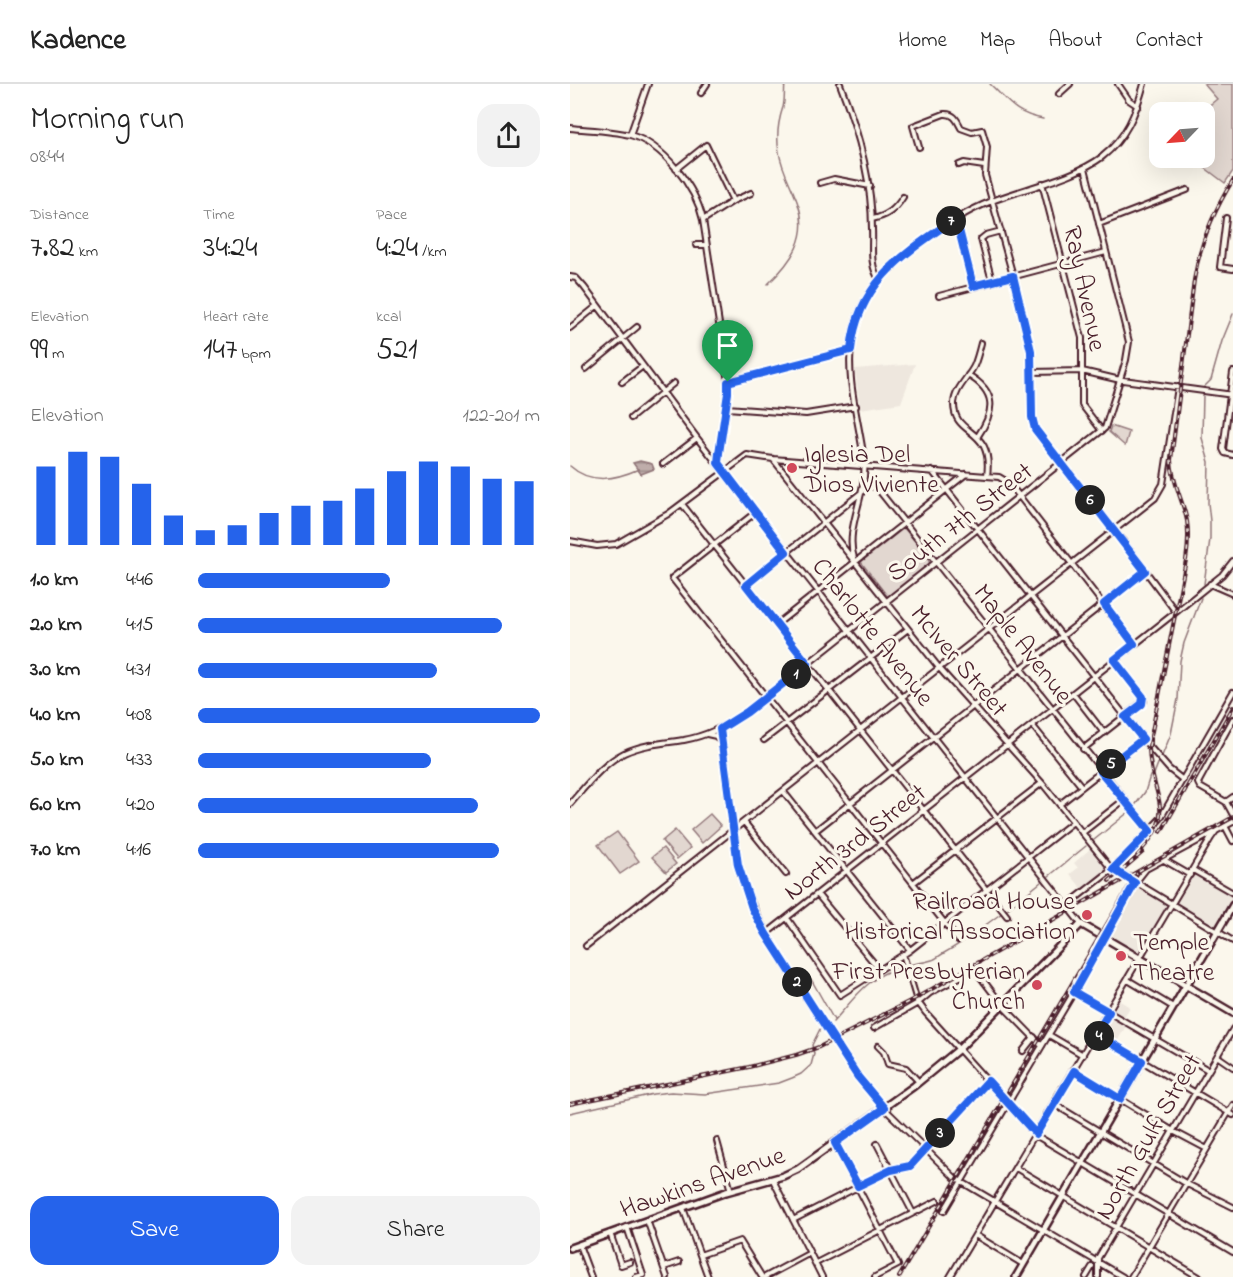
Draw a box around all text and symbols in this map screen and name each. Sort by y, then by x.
text: Kadence [30,21,126,62]
text: Home [898,26,947,56]
text: Map [980,26,1015,56]
text: About [1048,26,1102,56]
text: Contact [1135,26,1203,56]
text: Morning run [30,96,184,144]
north arrow [1149,102,1215,168]
map controls [1149,102,1215,168]
button: share [477,104,540,167]
text: 08:44 [30,143,64,172]
text: Distance [30,203,89,227]
text: Time [203,203,235,227]
text: Pace [376,203,407,227]
pin: 7 [936,206,966,236]
text: 7 [948,209,954,233]
street label: Ray Avenue [1051,222,1115,355]
text: 7.82 [30,227,75,271]
text: 34:24 [203,227,258,271]
text: 4:24 [376,227,418,271]
text: km [75,240,98,264]
text: /km [418,240,447,264]
text: Elevation [30,305,89,329]
text: Heart rate [203,305,269,329]
text: kcal [376,305,401,329]
pin [702,320,753,382]
text: 99 [30,329,48,373]
text: 147 [203,329,237,373]
text: 521 [376,329,418,373]
icon: arrive [711,329,744,362]
text: m [48,342,64,366]
text: bpm [237,342,271,366]
text: Elevation [30,402,104,431]
text: 122–201 m [463,402,540,431]
place label: Iglesia Del Dios Viviente [803,437,939,505]
street label: South 7th Street [880,454,1042,593]
marker: Iglesia Del Dios Viviente [785,461,799,475]
pin: 6 [1075,485,1105,515]
text: 6 [1086,488,1094,512]
street label: Charlotte Avenue [801,550,942,716]
text: 1.0 km [30,566,78,595]
text: 4:46 [126,566,153,595]
street label: Maple Avenue [963,577,1081,713]
street label: McIver Street [899,598,1016,726]
text: 2.0 km [30,611,82,640]
text: 4:15 [126,611,154,640]
text: 3.0 km [30,656,80,685]
text: 4:31 [126,656,151,685]
pin: 1 [781,659,811,689]
text: 1 [793,662,799,686]
text: 4.0 km [30,701,80,730]
text: 4:08 [126,701,152,730]
text: 5.0 km [30,746,83,775]
text: 4:33 [126,746,152,775]
pin: 5 [1096,749,1126,779]
text: 5 [1106,752,1116,776]
street label: North 3rd Street [776,775,936,911]
text: 6.0 km [30,791,81,820]
text: 4:20 [126,791,155,820]
text: 7.0 km [30,836,80,865]
text: 4:16 [126,836,151,865]
place label: Railroad House Historical Association [845,884,1075,952]
marker: Railroad House Historical Association [1080,908,1094,922]
place label: Temple Theatre [1133,925,1215,993]
marker: Temple Theatre [1114,949,1128,963]
place label: First Presbyterian Church [831,954,1025,1022]
pin: 2 [782,967,812,997]
text: 2 [793,970,801,994]
marker: First Presbyterian Church [1030,978,1044,992]
pin: 4 [1084,1021,1114,1051]
text: 4 [1096,1024,1102,1048]
street label: North Gulf Street [1087,1047,1213,1228]
pin: 3 [925,1118,955,1148]
text: 3 [937,1121,943,1145]
street label: Hawkins Avenue [615,1138,791,1230]
button: Save [30,1196,279,1265]
button: Share [291,1196,540,1265]

